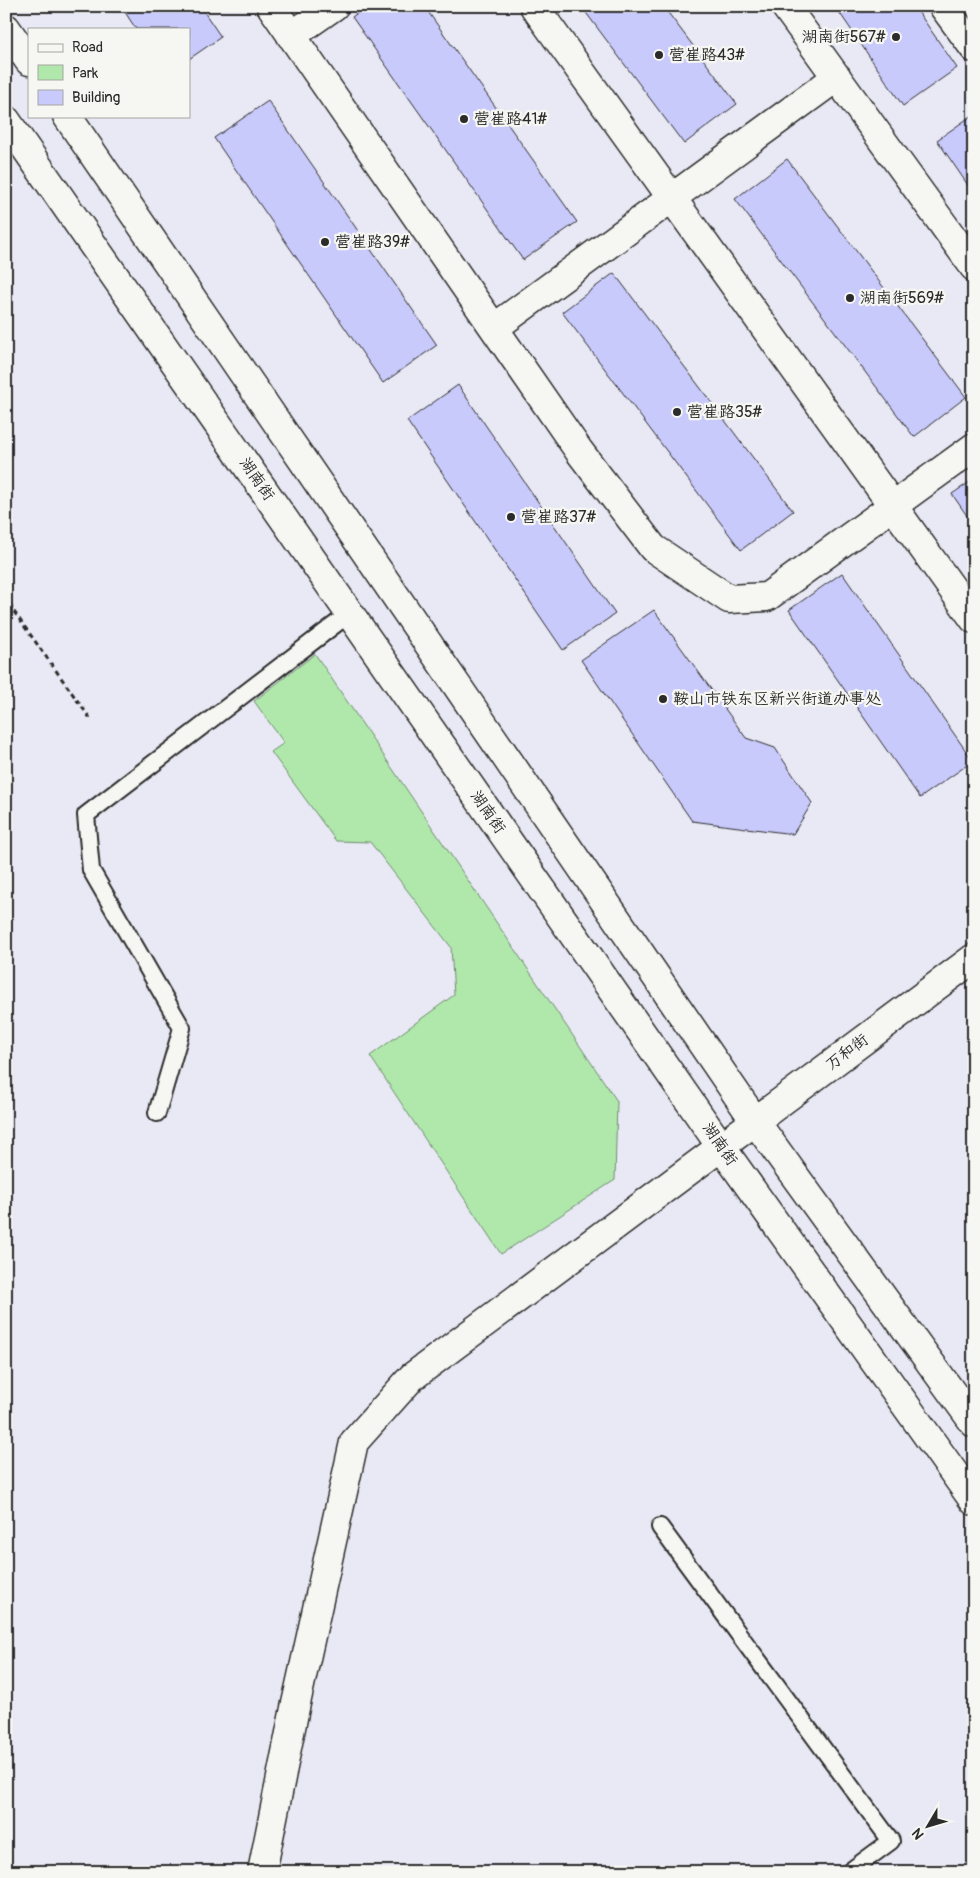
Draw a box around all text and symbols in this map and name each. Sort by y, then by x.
place label: 湖南街567# [802,27,886,47]
legend [28,28,190,118]
marker: 湖南街567# [890,31,902,43]
text: Road [72,38,103,57]
place label: 营崔路43# [669,45,745,65]
marker: 营崔路43# [653,49,665,61]
text: Park [72,64,99,83]
text: Building [72,88,120,107]
place label: 营崔路41# [474,109,548,129]
marker: 营崔路41# [458,113,470,125]
place label: 营崔路39# [335,232,410,252]
marker: 营崔路39# [319,236,331,248]
place label: 湖南街569# [860,288,944,308]
marker: 湖南街569# [844,292,856,304]
place label: 营崔路35# [687,402,763,422]
marker: 营崔路35# [671,406,683,418]
street label: 湖南街 [235,454,279,504]
place label: 营崔路37# [521,507,596,527]
marker: 营崔路37# [505,511,517,523]
place label: 鞍山市铁东区新兴街道办事处 [673,689,882,709]
marker: 鞍山市铁东区新兴街道办事处 [657,693,669,705]
street label: 湖南街 [466,787,510,837]
street label: 万和街 [822,1030,872,1074]
street label: 湖南街 [698,1119,742,1169]
north arrow [902,1800,952,1850]
text: N [909,1825,928,1843]

